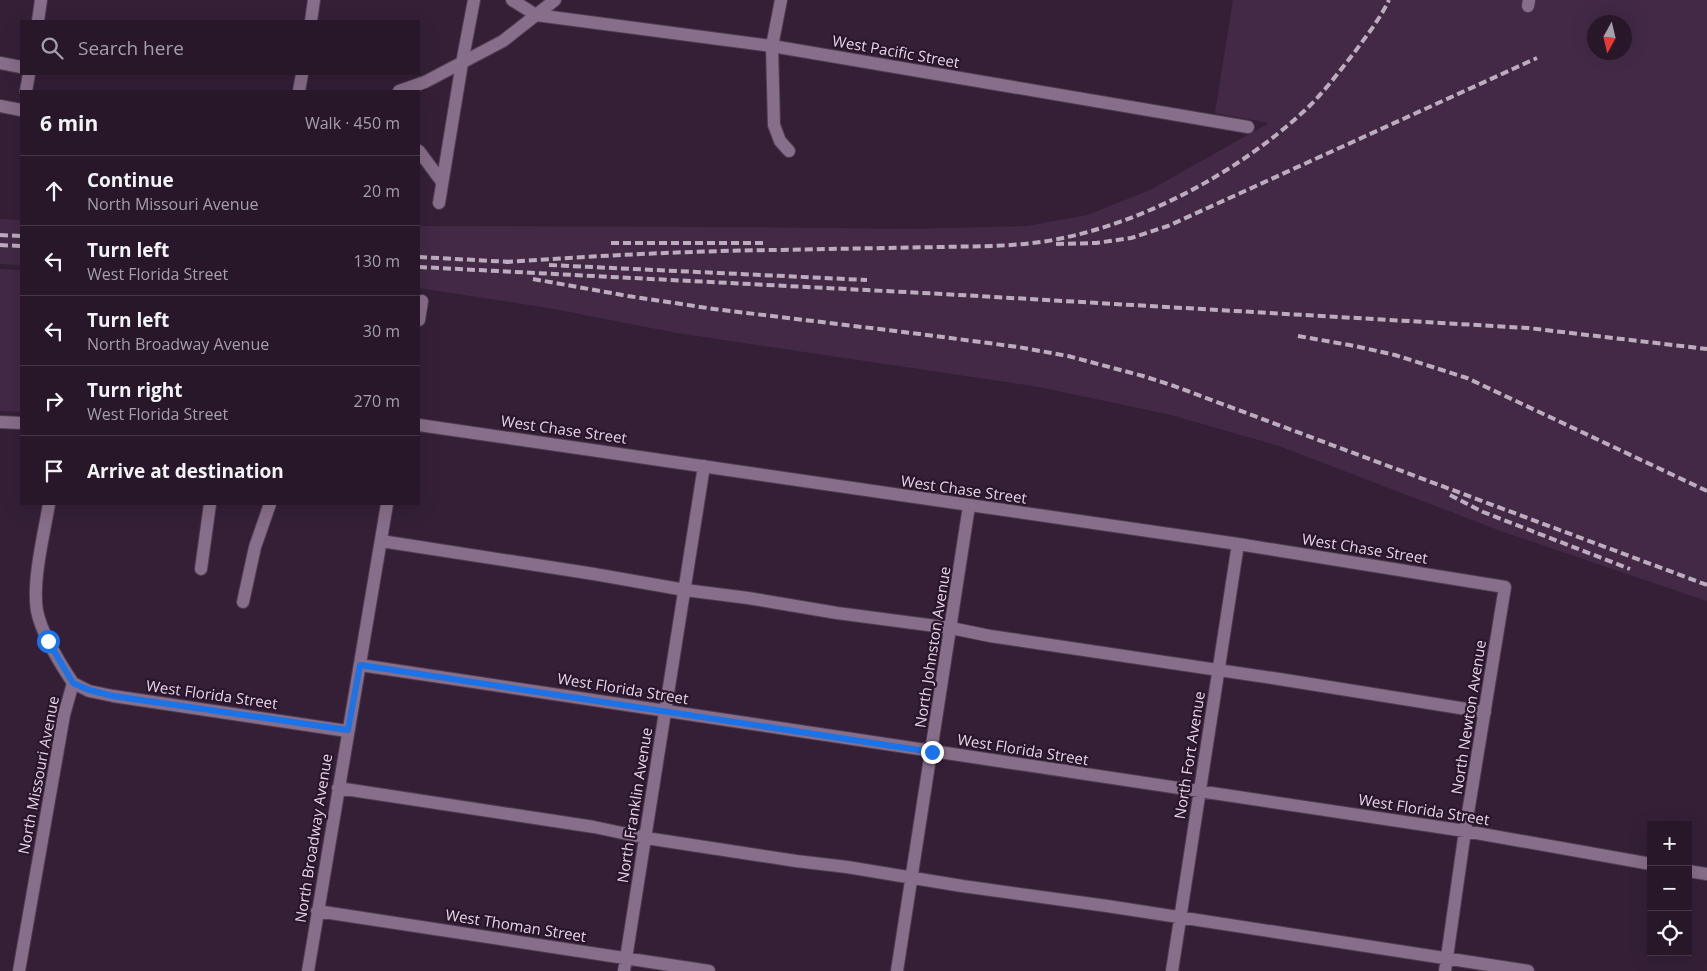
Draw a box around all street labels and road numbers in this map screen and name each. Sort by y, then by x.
street label: West Pacific Street [831,30,961,72]
street label: West Chase Street [500,410,628,448]
street label: West Chase Street [900,470,1028,508]
street label: West Chase Street [1301,528,1429,568]
street label: North Johnston Avenue [909,565,955,729]
street label: North Newton Avenue [1446,638,1490,796]
street label: West Florida Street [556,668,690,708]
street label: West Florida Street [145,675,279,713]
street label: North Fort Avenue [1169,690,1209,820]
street label: North Missouri Avenue [13,694,63,856]
street label: North Franklin Avenue [612,726,656,884]
street label: West Florida Street [956,729,1090,769]
street label: North Broadway Avenue [290,752,336,924]
street label: West Florida Street [1357,789,1491,829]
street label: West Thoman Street [444,904,588,946]

